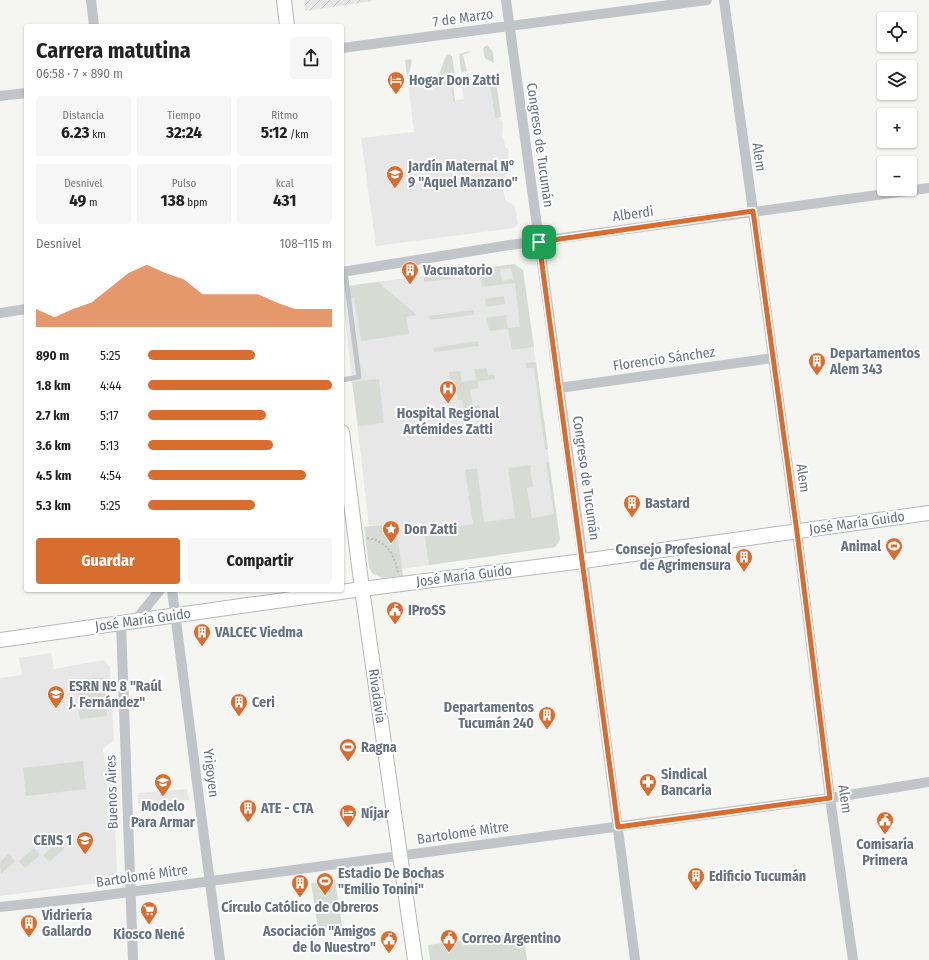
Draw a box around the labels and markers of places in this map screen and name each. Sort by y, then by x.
hotel icon: Hogar Don Zatti [386,70,406,95]
place label: Hogar Don Zatti [409,72,500,89]
place label: Jardín Maternal N° 9 "Aquel Manzano" [407,158,518,191]
school or university icon: Jardín Maternal N° 9 "Aquel Manzano" [385,164,405,189]
pin [522,225,556,259]
building icon: Vacunatorio [400,260,420,285]
place label: Vacunatorio [422,262,493,279]
place label: Departamentos Alem 343 [829,345,920,378]
building icon: Departamentos Alem 343 [807,351,827,376]
hospital icon: Hospital Regional Artémides Zatti [438,379,458,404]
place label: Hospital Regional Artémides Zatti [397,405,499,438]
building icon: Bastard [622,493,642,518]
place label: Bastard [645,495,690,512]
place icon: Don Zatti [381,519,401,544]
place label: Don Zatti [404,521,458,538]
sports icon: Animal [884,536,904,561]
place label: Animal [840,538,881,555]
place label: Consejo Profesional de Agrimensura [616,541,731,574]
building icon: Consejo Profesional de Agrimensura [734,547,754,572]
public building icon: IProSS [385,600,405,625]
place label: IProSS [408,602,446,619]
building icon: VALCEC Viedma [192,622,212,647]
place label: VALCEC Viedma [214,624,303,641]
place label: ESRN Nº 8 "Raúl J. Fernández" [68,678,162,711]
school or university icon: ESRN Nº 8 "Raúl J. Fernández" [46,684,66,709]
building icon: Ceri [229,692,249,717]
place label: Ceri [252,694,275,711]
place label: Departamentos Tucumán 240 [444,699,534,732]
building icon: Departamentos Tucumán 240 [537,705,557,730]
sports icon: Ragna [338,737,358,762]
place label: Ragna [361,739,397,756]
place label: Sindical Bancaria [661,766,712,799]
school or university icon: Modelo Para Armar [153,772,173,797]
pharmacy icon: Sindical Bancaria [638,772,658,797]
place label: Modelo Para Armar [131,798,196,831]
building icon: ATE - CTA [238,798,258,823]
place label: ATE - CTA [260,800,314,817]
hotel icon: Níjar [338,803,358,828]
place label: Níjar [361,805,390,822]
public building icon: Comisaría Primera [875,810,895,835]
school or university icon: CENS 1 [75,830,95,855]
place label: CENS 1 [34,832,72,849]
place label: Comisaría Primera [856,836,914,869]
place label: Estadio De Bochas "Emilio Tonini" [338,865,444,898]
building icon: Edificio Tucumán [686,866,706,891]
place label: Edificio Tucumán [709,868,806,885]
sports icon: Estadio De Bochas "Emilio Tonini" [315,871,335,896]
building icon: Círculo Católico de Obreros [290,873,310,898]
place label: Círculo Católico de Obreros [221,899,379,916]
supermarket icon: Kiosco Nené [139,900,159,925]
place label: Vidriería Gallardo [41,907,92,940]
building icon: Vidriería Gallardo [19,913,39,938]
place label: Asociación "Amigos de lo Nuestro" [262,923,376,956]
place label: Kiosco Nené [113,926,185,943]
public building icon: Correo Argentino [439,928,459,953]
public building icon: Asociación "Amigos de lo Nuestro" [379,929,399,954]
place label: Correo Argentino [462,930,561,947]

